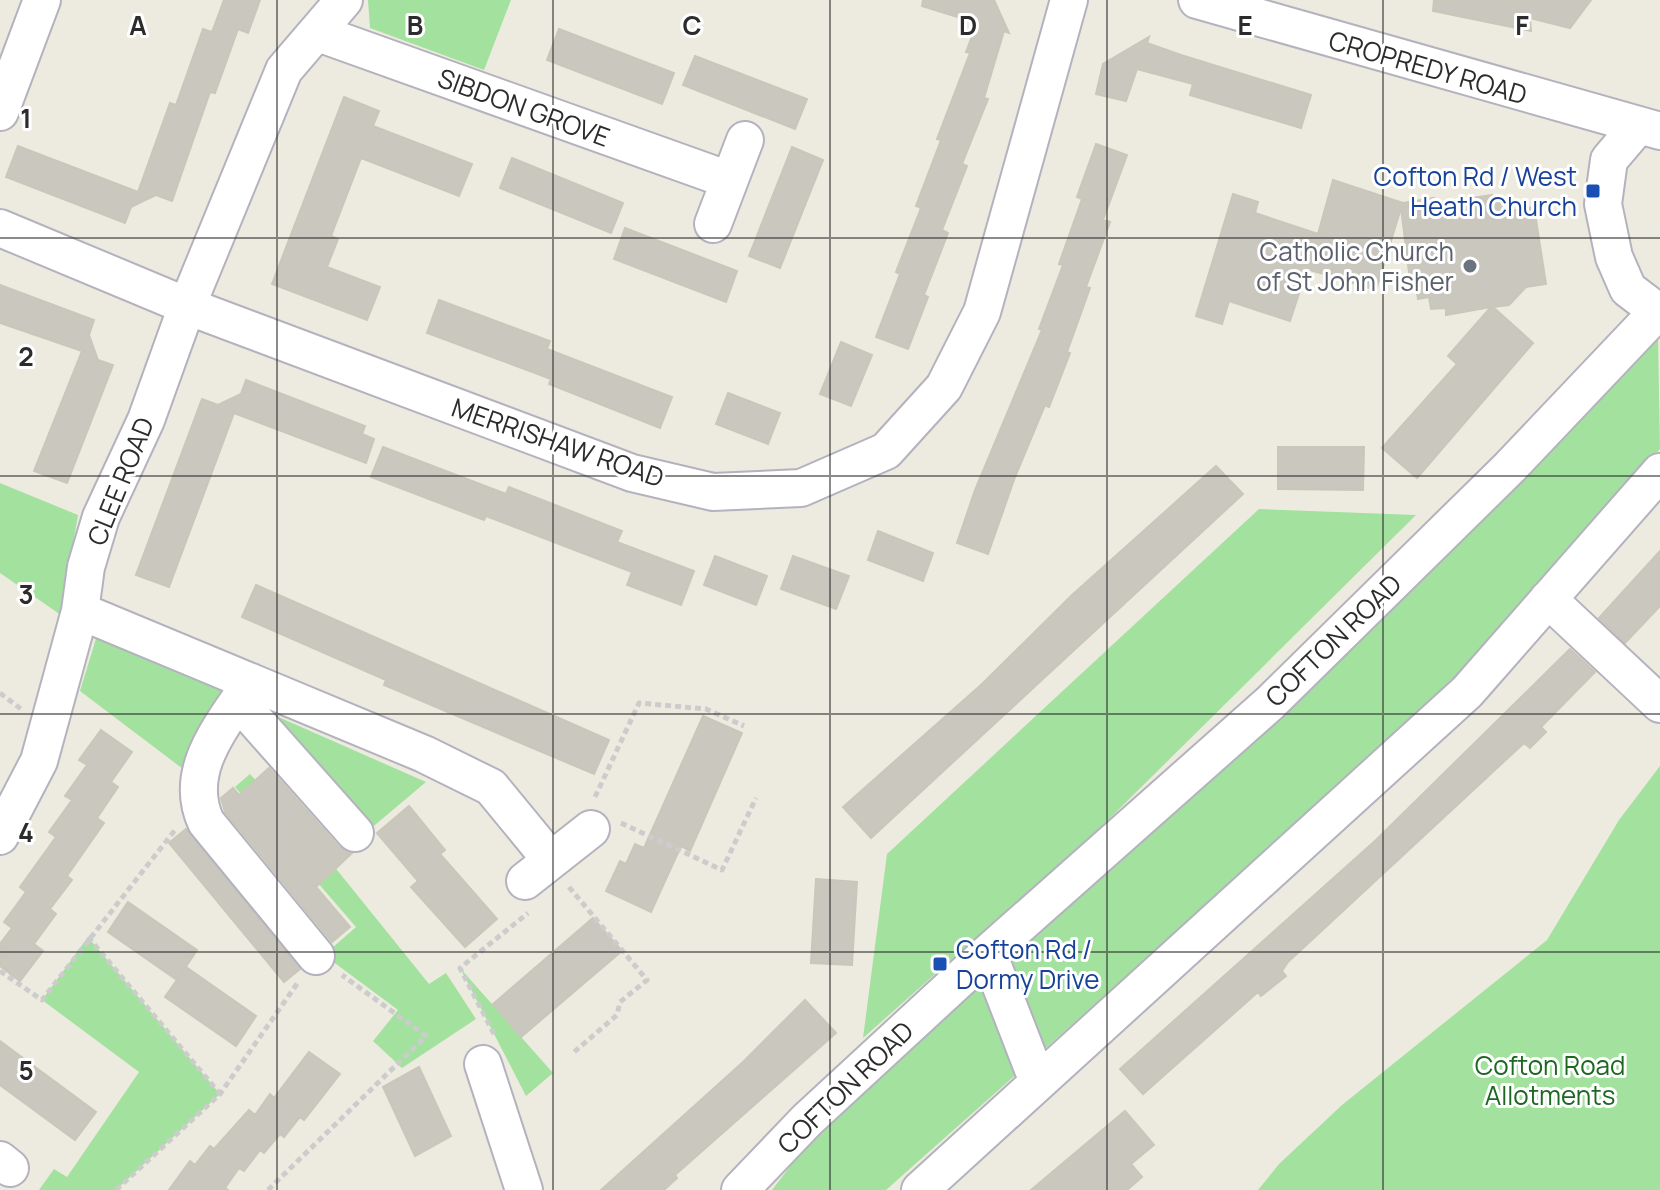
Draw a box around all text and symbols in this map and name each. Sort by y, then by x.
text: A [129,7,147,43]
text: B [407,7,423,43]
text: C [682,7,702,43]
text: D [959,7,977,43]
text: E [1237,7,1253,43]
text: F [1515,7,1529,43]
street label: CROPREDY ROAD [1325,21,1531,113]
street label: SIBDON GROVE [433,59,615,155]
text: 1 [20,100,32,136]
place label: Cofton Rd / West Heath Church [1374,158,1577,224]
marker: Cofton Rd / West Heath Church [1584,182,1602,200]
place label: Catholic Church of St John Fisher [1256,233,1454,299]
marker: Catholic Church of St John Fisher [1461,257,1479,275]
text: 2 [18,338,34,374]
street label: MERRISHAW ROAD [447,389,669,495]
street label: CLEE ROAD [78,412,162,550]
street label: COFTON ROAD [1257,566,1409,714]
text: 3 [18,576,34,612]
text: 4 [18,814,34,850]
place label: Cofton Rd / Dormy Drive [956,931,1099,997]
marker: Cofton Rd / Dormy Drive [931,955,949,973]
street label: COFTON ROAD [769,1013,921,1161]
park label: Cofton Road Allotments [1475,1047,1625,1113]
text: 5 [18,1052,34,1088]

